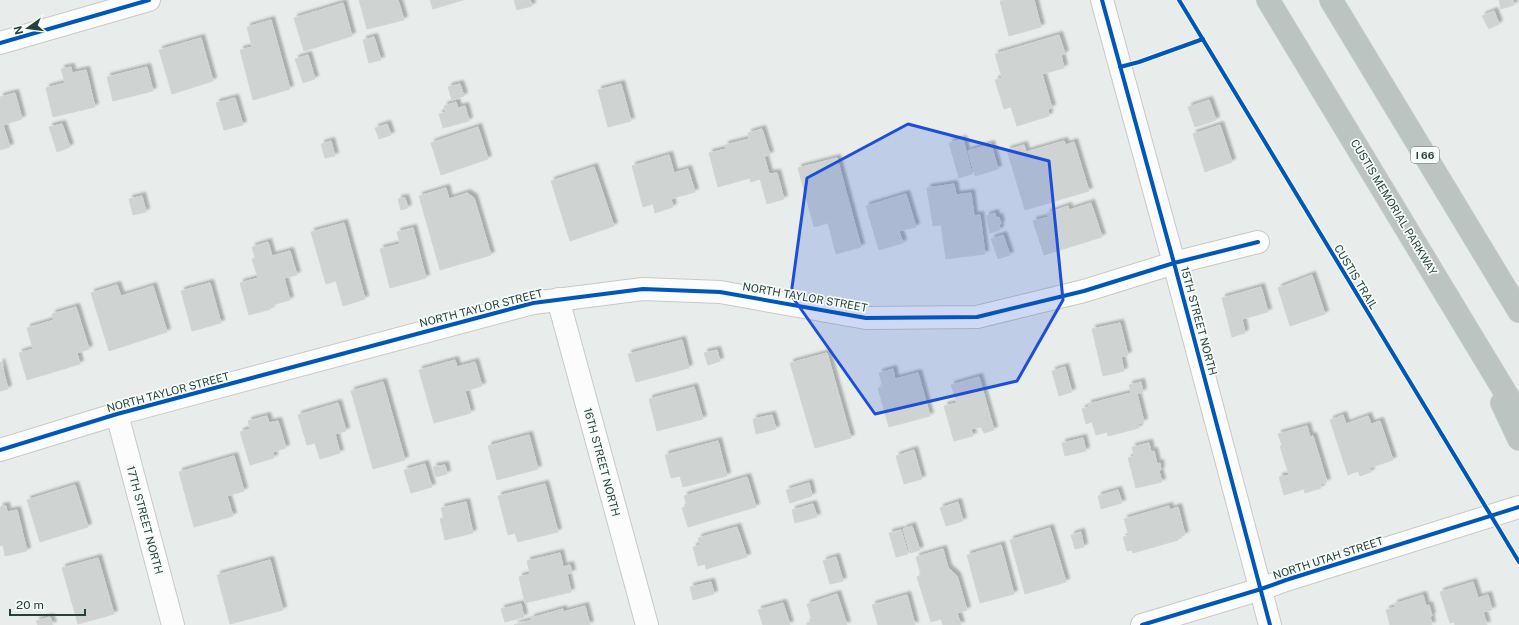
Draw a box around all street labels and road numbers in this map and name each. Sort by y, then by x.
street label: CUSTIS MEMORIAL PARKWAY [1349,137,1440,277]
road number: I 66 [1411,147,1439,163]
street label: CUSTIS TRAIL [1332,242,1380,312]
street label: 15TH STREET NORTH [1179,265,1219,377]
street label: NORTH TAYLOR STREET [742,280,869,314]
street label: NORTH TAYLOR STREET [418,287,544,329]
street label: NORTH TAYLOR STREET [105,370,231,414]
street label: 16TH STREET NORTH [582,406,622,518]
street label: 17TH STREET NORTH [125,465,165,575]
street label: NORTH UTAH STREET [1271,534,1385,581]

